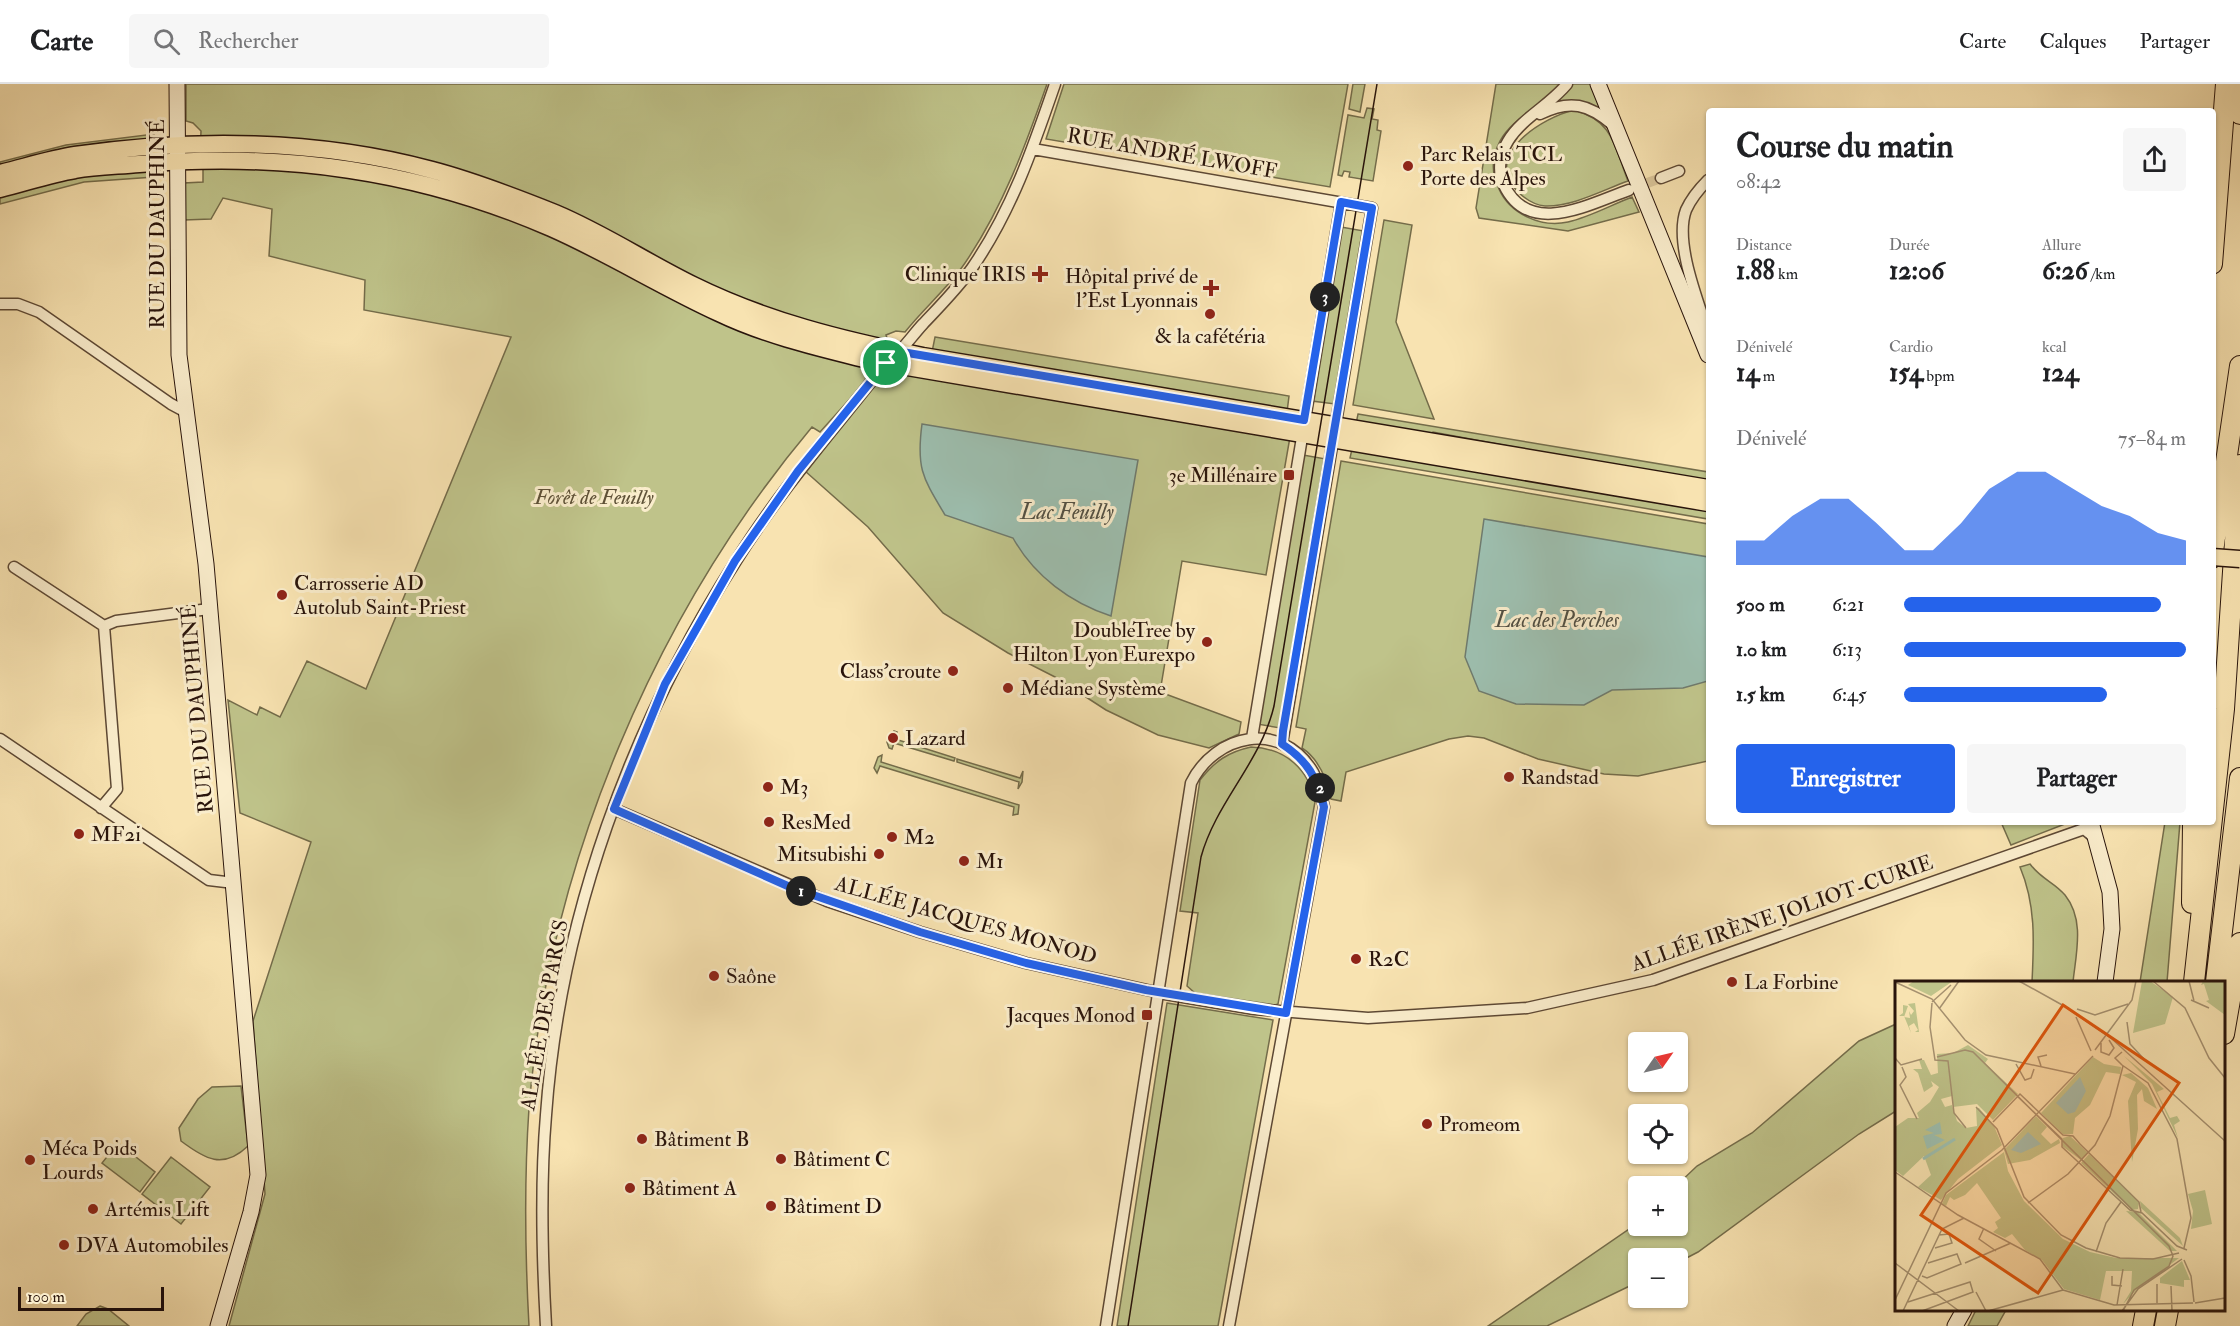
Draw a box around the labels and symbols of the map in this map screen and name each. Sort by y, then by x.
street label: RUE DU DAUPHINÉ [144,119,171,329]
street label: RUE ANDRÉ LWOFF [1065,122,1279,185]
place label: Parc Relais TCL Porte des Alpes [1420,141,1562,192]
marker: Parc Relais TCL Porte des Alpes [1401,159,1415,173]
place label: Clinique IRIS [905,261,1026,288]
place label: Hôpital privé de l'Est Lyonnais [1065,263,1198,314]
marker: Clinique IRIS [1031,265,1049,283]
marker: Hôpital privé de l'Est Lyonnais [1202,279,1220,297]
pin: 3 [1310,282,1340,312]
marker: & la cafétéria [1203,307,1217,321]
place label: & la cafétéria [1155,323,1266,350]
pin [860,337,911,388]
place label: 3e Millénaire [1169,462,1277,489]
marker: 3e Millénaire [1282,468,1296,482]
park label: Forêt de Feuilly [533,484,654,511]
water label: Lac Feuilly [1019,498,1114,526]
place label: Carrosserie AD Autolub Saint-Priest [293,570,466,621]
marker: Carrosserie AD Autolub Saint-Priest [275,588,289,602]
street label: RUE DU DAUPHINÉ [175,603,220,815]
water label: Lac des Perches [1494,606,1620,634]
place label: DoubleTree by Hilton Lyon Eurexpo [1013,617,1196,668]
marker: DoubleTree by Hilton Lyon Eurexpo [1200,635,1214,649]
place label: Class'croute [840,658,941,685]
marker: Class'croute [946,664,960,678]
place label: Médiane Système [1020,675,1166,702]
marker: Médiane Système [1001,681,1015,695]
place label: Lazard [905,725,966,752]
marker: Lazard [886,731,900,745]
place label: Randstad [1521,764,1599,791]
marker: Randstad [1502,770,1516,784]
pin: 2 [1305,773,1335,803]
place label: M3 [780,774,808,801]
marker: M3 [761,780,775,794]
place label: ResMed [781,809,852,836]
marker: ResMed [762,815,776,829]
place label: MF2i [91,821,141,848]
place label: M2 [904,824,935,851]
marker: MF2i [72,827,86,841]
marker: M2 [885,830,899,844]
place label: Mitsubishi [777,841,867,868]
marker: Mitsubishi [872,847,886,861]
place label: M1 [976,848,1004,875]
street label: ALLÉE IRÈNE JOLIOT-CURIE [1627,849,1937,978]
marker: M1 [957,854,971,868]
street label: ALLÉE JACQUES MONOD [831,870,1100,971]
pin: 1 [786,876,816,906]
street label: ALLÉE DES PARCS [514,918,575,1114]
place label: R2C [1368,946,1409,973]
marker: R2C [1349,952,1363,966]
place label: Saône [726,963,776,990]
marker: Saône [707,969,721,983]
place label: La Forbine [1744,969,1839,996]
marker: La Forbine [1725,975,1739,989]
inset map [1895,981,2225,1311]
place label: Jacques Monod [1005,1002,1136,1029]
marker: Jacques Monod [1140,1008,1154,1022]
north arrow [1628,1032,1688,1092]
place label: Promeom [1439,1111,1520,1138]
marker: Promeom [1420,1117,1434,1131]
place label: Bâtiment B [654,1126,749,1153]
marker: Bâtiment B [635,1132,649,1146]
place label: Méca Poids Lourds [42,1135,137,1186]
place label: Bâtiment C [793,1146,890,1173]
marker: Bâtiment C [774,1152,788,1166]
marker: Méca Poids Lourds [23,1153,37,1167]
place label: Bâtiment A [642,1175,737,1202]
marker: Bâtiment A [623,1181,637,1195]
place label: Bâtiment D [783,1193,882,1220]
place label: Artémis Lift [104,1196,210,1223]
marker: Bâtiment D [764,1199,778,1213]
marker: Artémis Lift [86,1202,100,1216]
place label: DVA Automobiles [76,1232,228,1259]
marker: DVA Automobiles [57,1238,71,1252]
scale bar [18,1284,164,1312]

